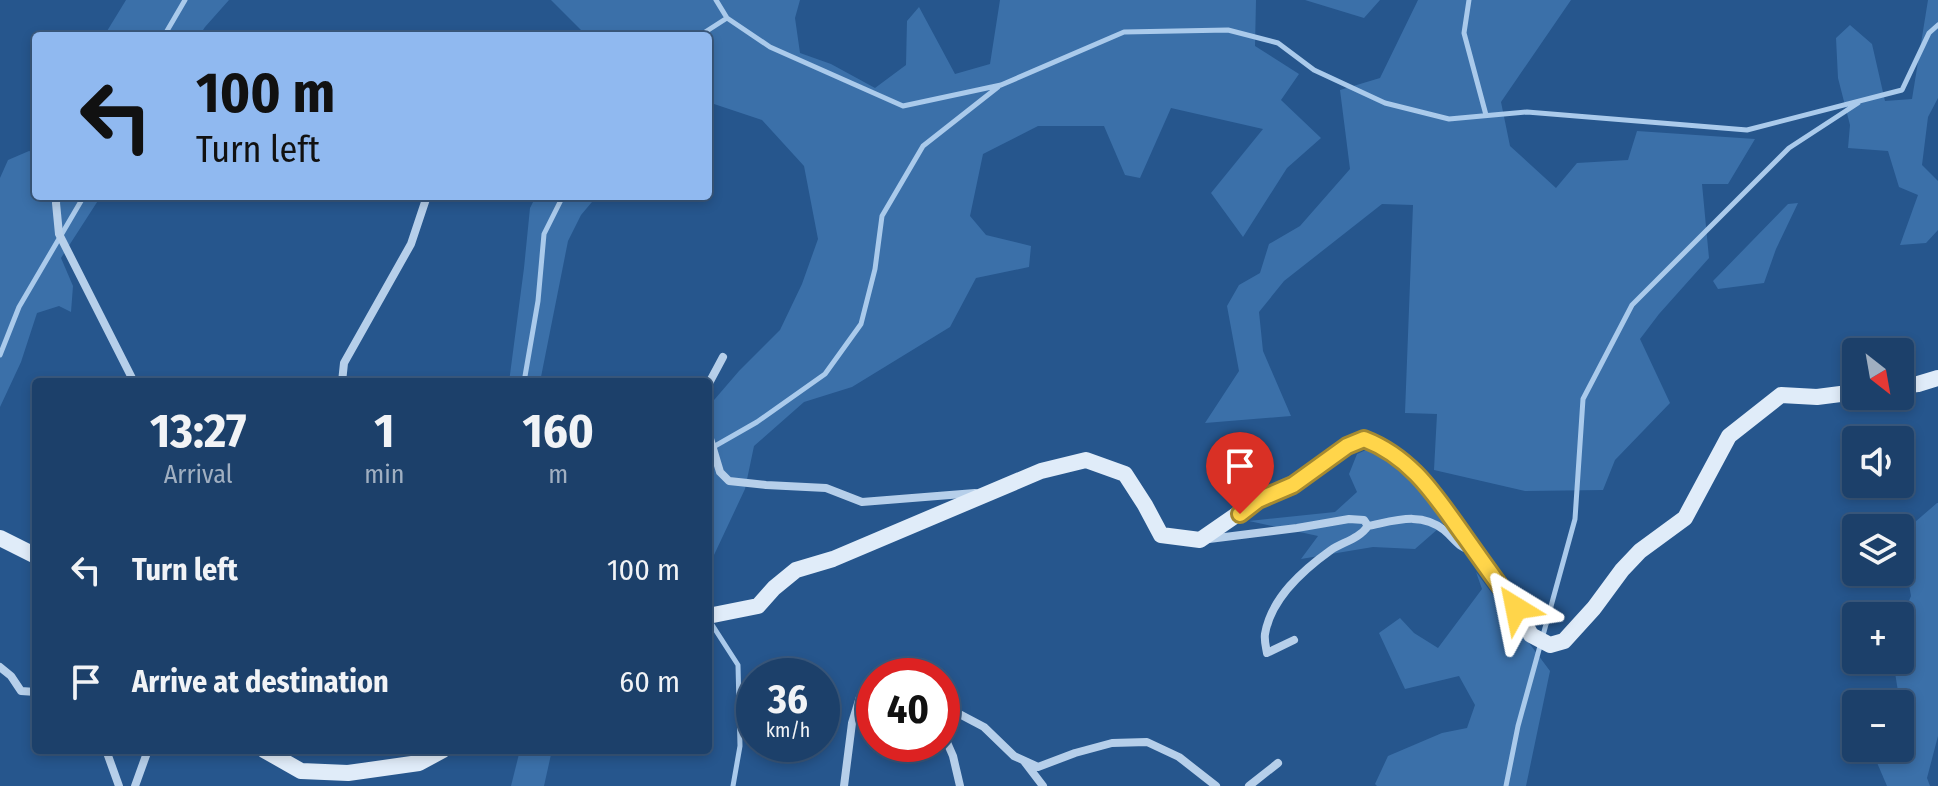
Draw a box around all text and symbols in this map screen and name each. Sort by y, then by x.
text: 100 m [196,60,335,127]
icon: left [64,64,168,168]
text: Turn left [196,128,320,172]
north arrow [1842,338,1914,410]
map controls [1842,338,1914,762]
text: 13:27 [150,402,246,460]
text: 1 [374,402,395,460]
text: 160 [522,402,594,460]
button: sound [1842,426,1914,498]
pin [1206,432,1274,514]
icon: arrive [1218,444,1262,488]
text: Arrival [164,459,233,490]
text: min [364,459,405,490]
text: m [548,459,568,490]
button: layers [1842,514,1914,586]
icon: left [64,548,108,592]
text: Turn left [132,552,238,588]
text: 100 m [607,552,680,588]
position arrow [1474,566,1558,650]
button: + [1842,602,1914,674]
speed limit sign: 40 [856,658,960,762]
icon: arrive [64,660,108,704]
text: Arrive at destination [132,664,389,700]
text: 60 m [619,664,680,700]
text: 36 [768,676,808,724]
button: − [1842,690,1914,762]
text: km/h [766,718,810,742]

